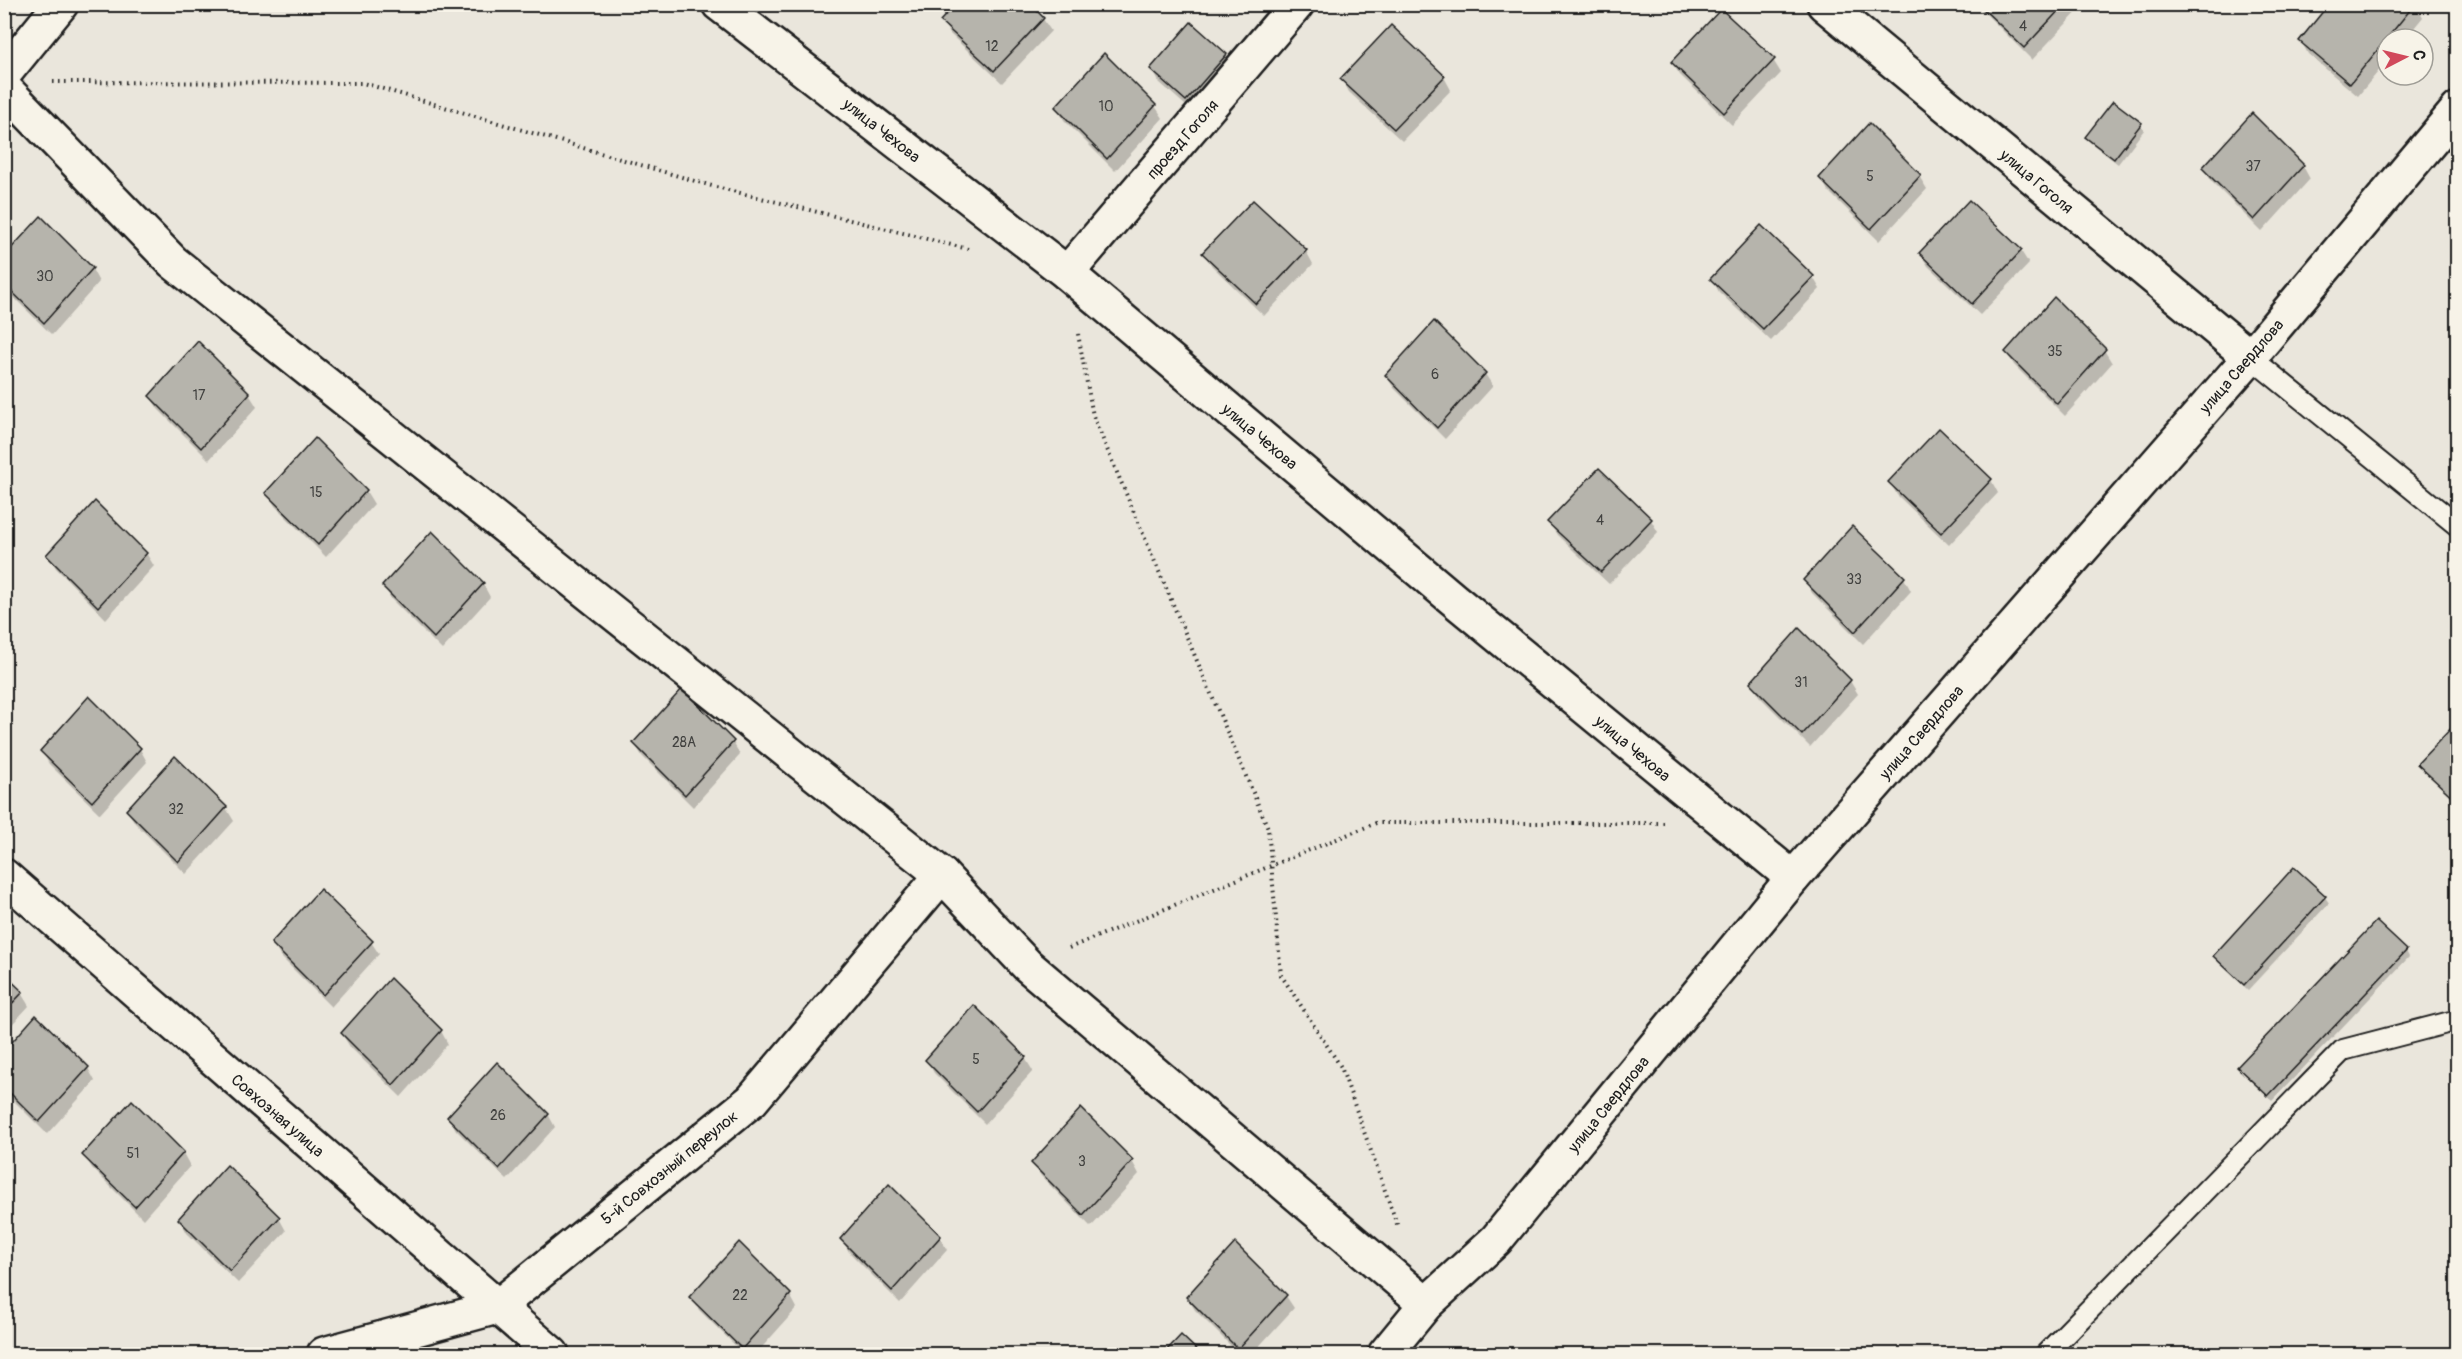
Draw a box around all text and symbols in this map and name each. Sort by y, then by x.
house number: 4 [2019,18,2027,35]
north arrow [2375,27,2435,87]
house number: 12 [985,38,999,55]
text: С [2408,49,2429,62]
street label: улица Чехова [838,94,924,167]
street label: проезд Гоголя [1143,96,1223,184]
house number: 10 [1098,98,1114,115]
street label: улица Гоголя [1995,145,2077,218]
house number: 37 [2245,158,2261,175]
house number: 5 [1866,168,1874,185]
house number: 30 [36,268,54,285]
street label: улица Свердлова [2195,315,2288,419]
house number: 35 [2047,343,2063,360]
house number: 6 [1431,366,1439,383]
house number: 17 [193,387,206,404]
street label: улица Чехова [1217,399,1301,474]
house number: 15 [309,484,323,501]
house number: 4 [1596,512,1604,529]
house number: 33 [1846,571,1862,588]
house number: 31 [1794,674,1808,691]
street label: улица Свердлова [1875,681,1968,785]
street label: улица Чехова [1590,711,1674,786]
house number: 28А [672,734,696,751]
house number: 32 [168,801,184,818]
house number: 5 [972,1051,980,1068]
street label: улица Свердлова [1563,1052,1654,1158]
street label: Совхозная улица [227,1070,328,1162]
street label: 5-й Совхозный переулок [597,1106,742,1229]
house number: 26 [490,1107,506,1124]
house number: 51 [126,1145,140,1162]
house number: 3 [1078,1153,1086,1170]
house number: 22 [732,1287,748,1304]

